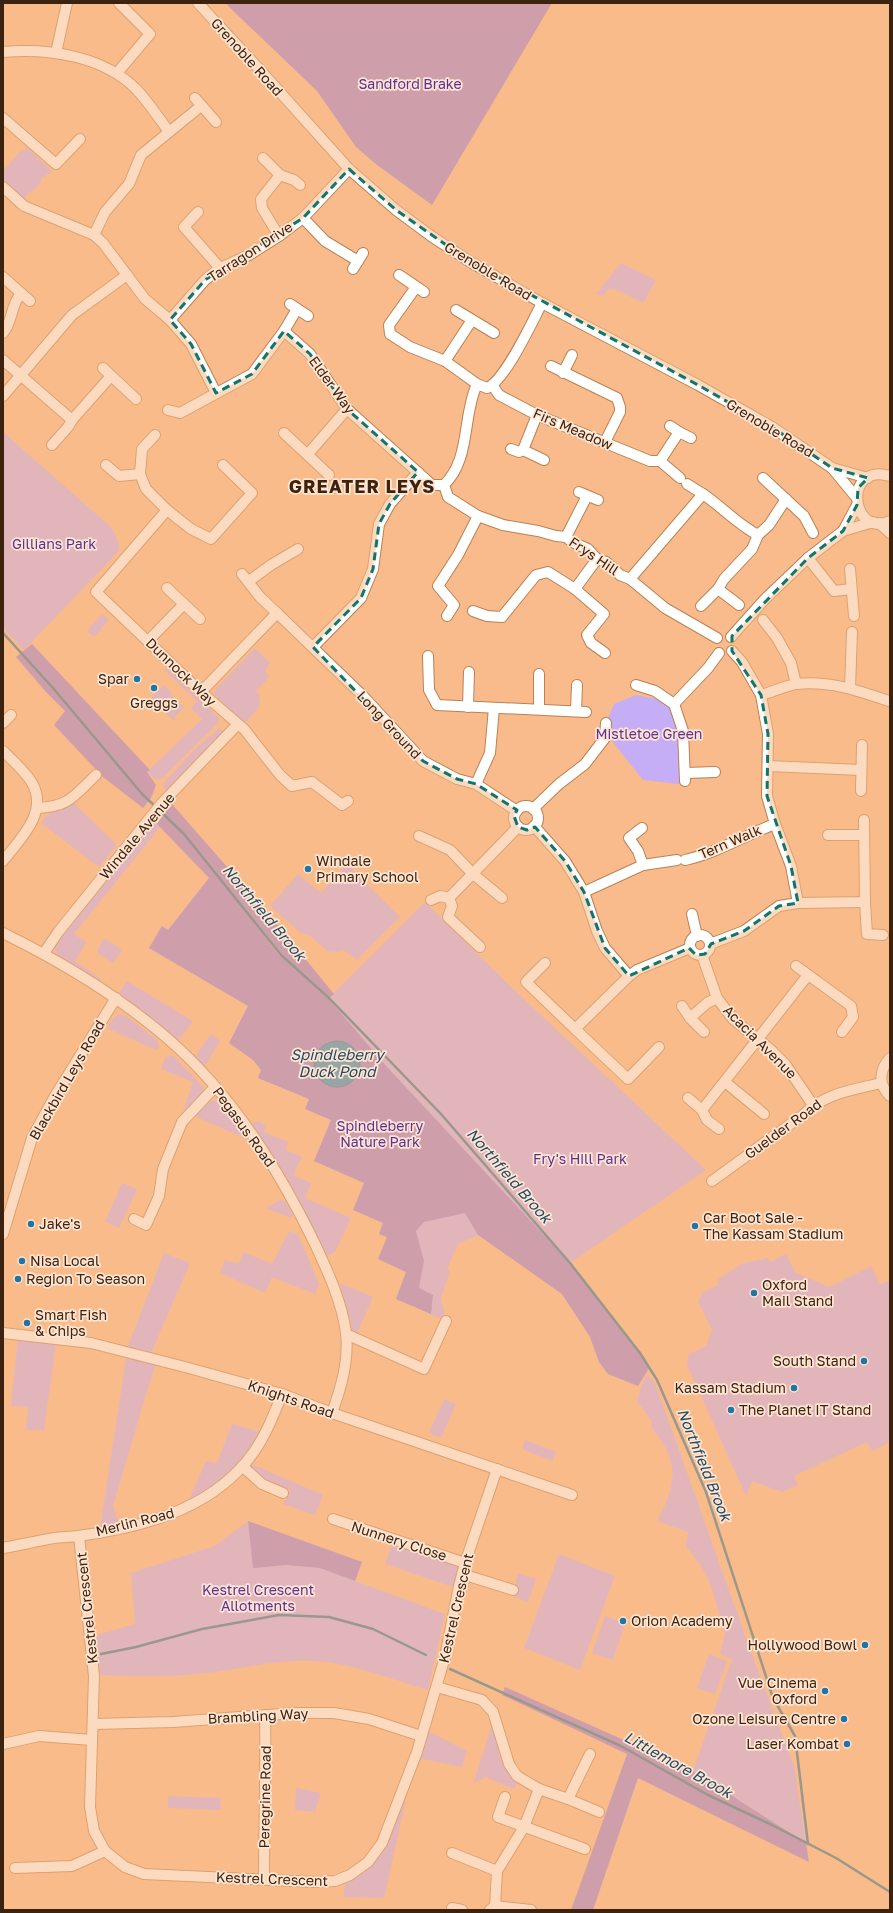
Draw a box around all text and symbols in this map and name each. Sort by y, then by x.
street label: Grenoble Road [208,14,287,99]
park label: Sandford Brake [358,75,462,92]
street label: Tarragon Drive [204,218,295,285]
street label: Grenoble Road [441,238,535,303]
street label: Elder Way [306,353,359,417]
street label: Grenoble Road [723,395,817,460]
street label: Firs Meadow [531,404,616,453]
district label: GREATER LEYS [289,475,435,497]
street label: Frys Hill [566,533,622,578]
park label: Gillians Park [12,535,96,552]
street label: Dunnock Way [143,634,220,710]
place label: Spar [98,670,130,687]
marker: Spar [132,674,142,684]
marker: Greggs [149,683,159,693]
street label: Long Ground [354,687,425,762]
place label: Greggs [130,694,178,711]
park label: Mistletoe Green [596,725,702,742]
street label: Windale Avenue [95,789,178,882]
street label: Tern Walk [696,821,764,862]
place label: Windale Primary School [316,852,418,885]
water label: Northfield Brook [219,861,311,965]
marker: Windale Primary School [303,864,313,874]
street label: Acacia Avenue [720,1001,801,1082]
street label: Blackbird Leys Road [25,1017,108,1143]
water label: Spindleberry Duck Pond [290,1045,386,1080]
street label: Pegasus Road [210,1083,279,1170]
street label: Guelder Road [741,1095,824,1162]
park label: Spindleberry Nature Park [337,1117,424,1150]
water label: Northfield Brook [464,1124,557,1228]
park label: Fry's Hill Park [533,1150,627,1167]
place label: Car Boot Sale - The Kassam Stadium [703,1209,843,1242]
place label: Jake's [39,1215,81,1232]
marker: Jake's [26,1219,36,1229]
marker: Car Boot Sale - The Kassam Stadium [690,1221,700,1231]
place label: Nisa Local [30,1252,99,1269]
marker: Nisa Local [17,1256,27,1266]
place label: Region To Season [26,1270,145,1287]
marker: Region To Season [13,1274,23,1284]
place label: Oxford Mail Stand [762,1276,833,1309]
marker: Oxford Mail Stand [749,1288,759,1298]
place label: Smart Fish & Chips [35,1306,107,1339]
marker: Smart Fish & Chips [22,1318,32,1328]
place label: South Stand [773,1352,856,1369]
marker: South Stand [859,1356,869,1366]
street label: Knights Road [246,1376,336,1421]
place label: Kassam Stadium [675,1379,786,1396]
marker: Kassam Stadium [789,1383,799,1393]
place label: The Planet IT Stand [739,1401,871,1418]
marker: The Planet IT Stand [726,1405,736,1415]
water label: Northfield Brook [674,1406,736,1525]
street label: Merlin Road [94,1504,176,1539]
street label: Nunnery Close [349,1517,449,1564]
street label: Kestrel Crescent [72,1551,101,1665]
street label: Kestrel Crescent [435,1551,476,1664]
park label: Kestrel Crescent Allotments [202,1581,314,1614]
place label: Orion Academy [631,1612,733,1629]
marker: Orion Academy [618,1616,628,1626]
place label: Hollywood Bowl [748,1636,857,1653]
marker: Hollywood Bowl [860,1640,870,1650]
place label: Vue Cinema Oxford [738,1674,817,1707]
marker: Vue Cinema Oxford [820,1686,830,1696]
street label: Brambling Way [207,1704,309,1727]
place label: Ozone Leisure Centre [692,1710,836,1727]
marker: Ozone Leisure Centre [839,1714,849,1724]
water label: Littlemore Brook [621,1727,737,1802]
place label: Laser Kombat [746,1735,839,1752]
marker: Laser Kombat [842,1739,852,1749]
street label: Peregrine Road [255,1745,274,1849]
street label: Kestrel Crescent [216,1868,328,1889]

